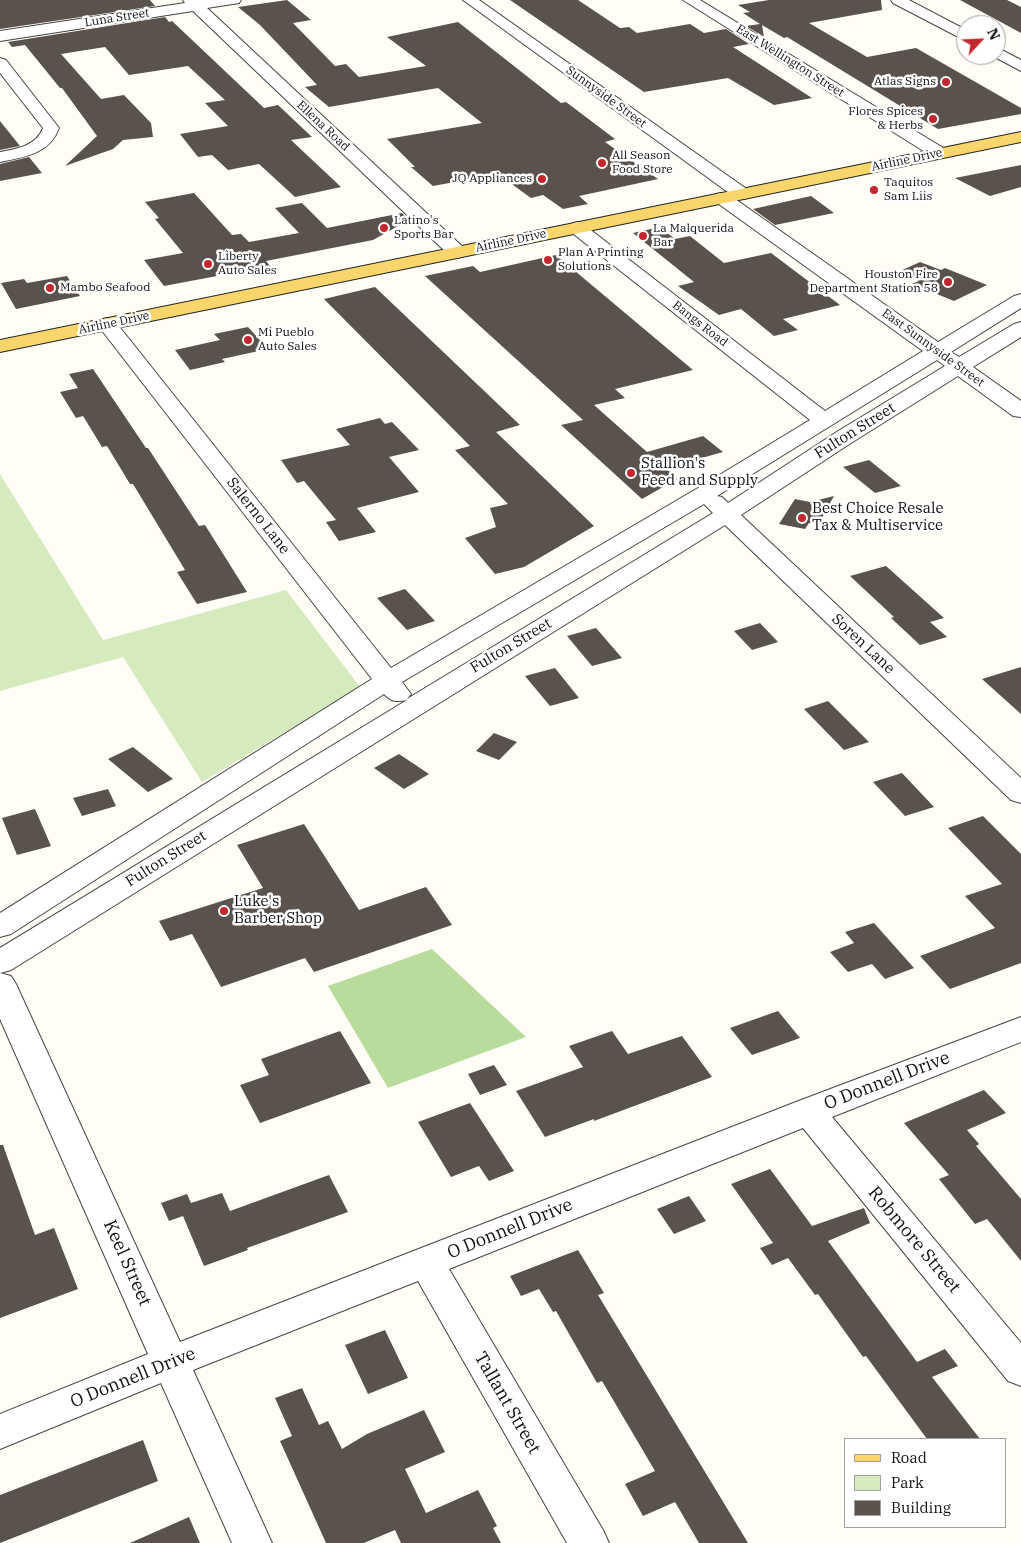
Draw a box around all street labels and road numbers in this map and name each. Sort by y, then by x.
street label: Luna Street [84,6,150,30]
street label: East Wellington Street [733,22,847,100]
street label: Sunnyside Street [563,63,649,131]
street label: Ellena Road [294,98,352,154]
street label: Airline Drive [870,145,944,175]
street label: Airline Drive [474,226,548,256]
street label: Bangs Road [670,298,730,350]
street label: East Sunnyside Street [879,306,987,390]
street label: Airline Drive [77,308,151,338]
street label: Fulton Street [811,399,899,463]
street label: Salerno Lane [222,474,294,558]
street label: Soren Lane [828,610,898,678]
street label: Fulton Street [467,615,555,677]
street label: Fulton Street [122,827,210,891]
street label: O Donnell Drive [821,1047,953,1115]
street label: Robmore Street [863,1182,965,1298]
street label: O Donnell Drive [444,1194,576,1264]
street label: Keel Street [98,1217,156,1309]
street label: O Donnell Drive [67,1343,199,1413]
street label: Tallant Street [469,1348,545,1458]

